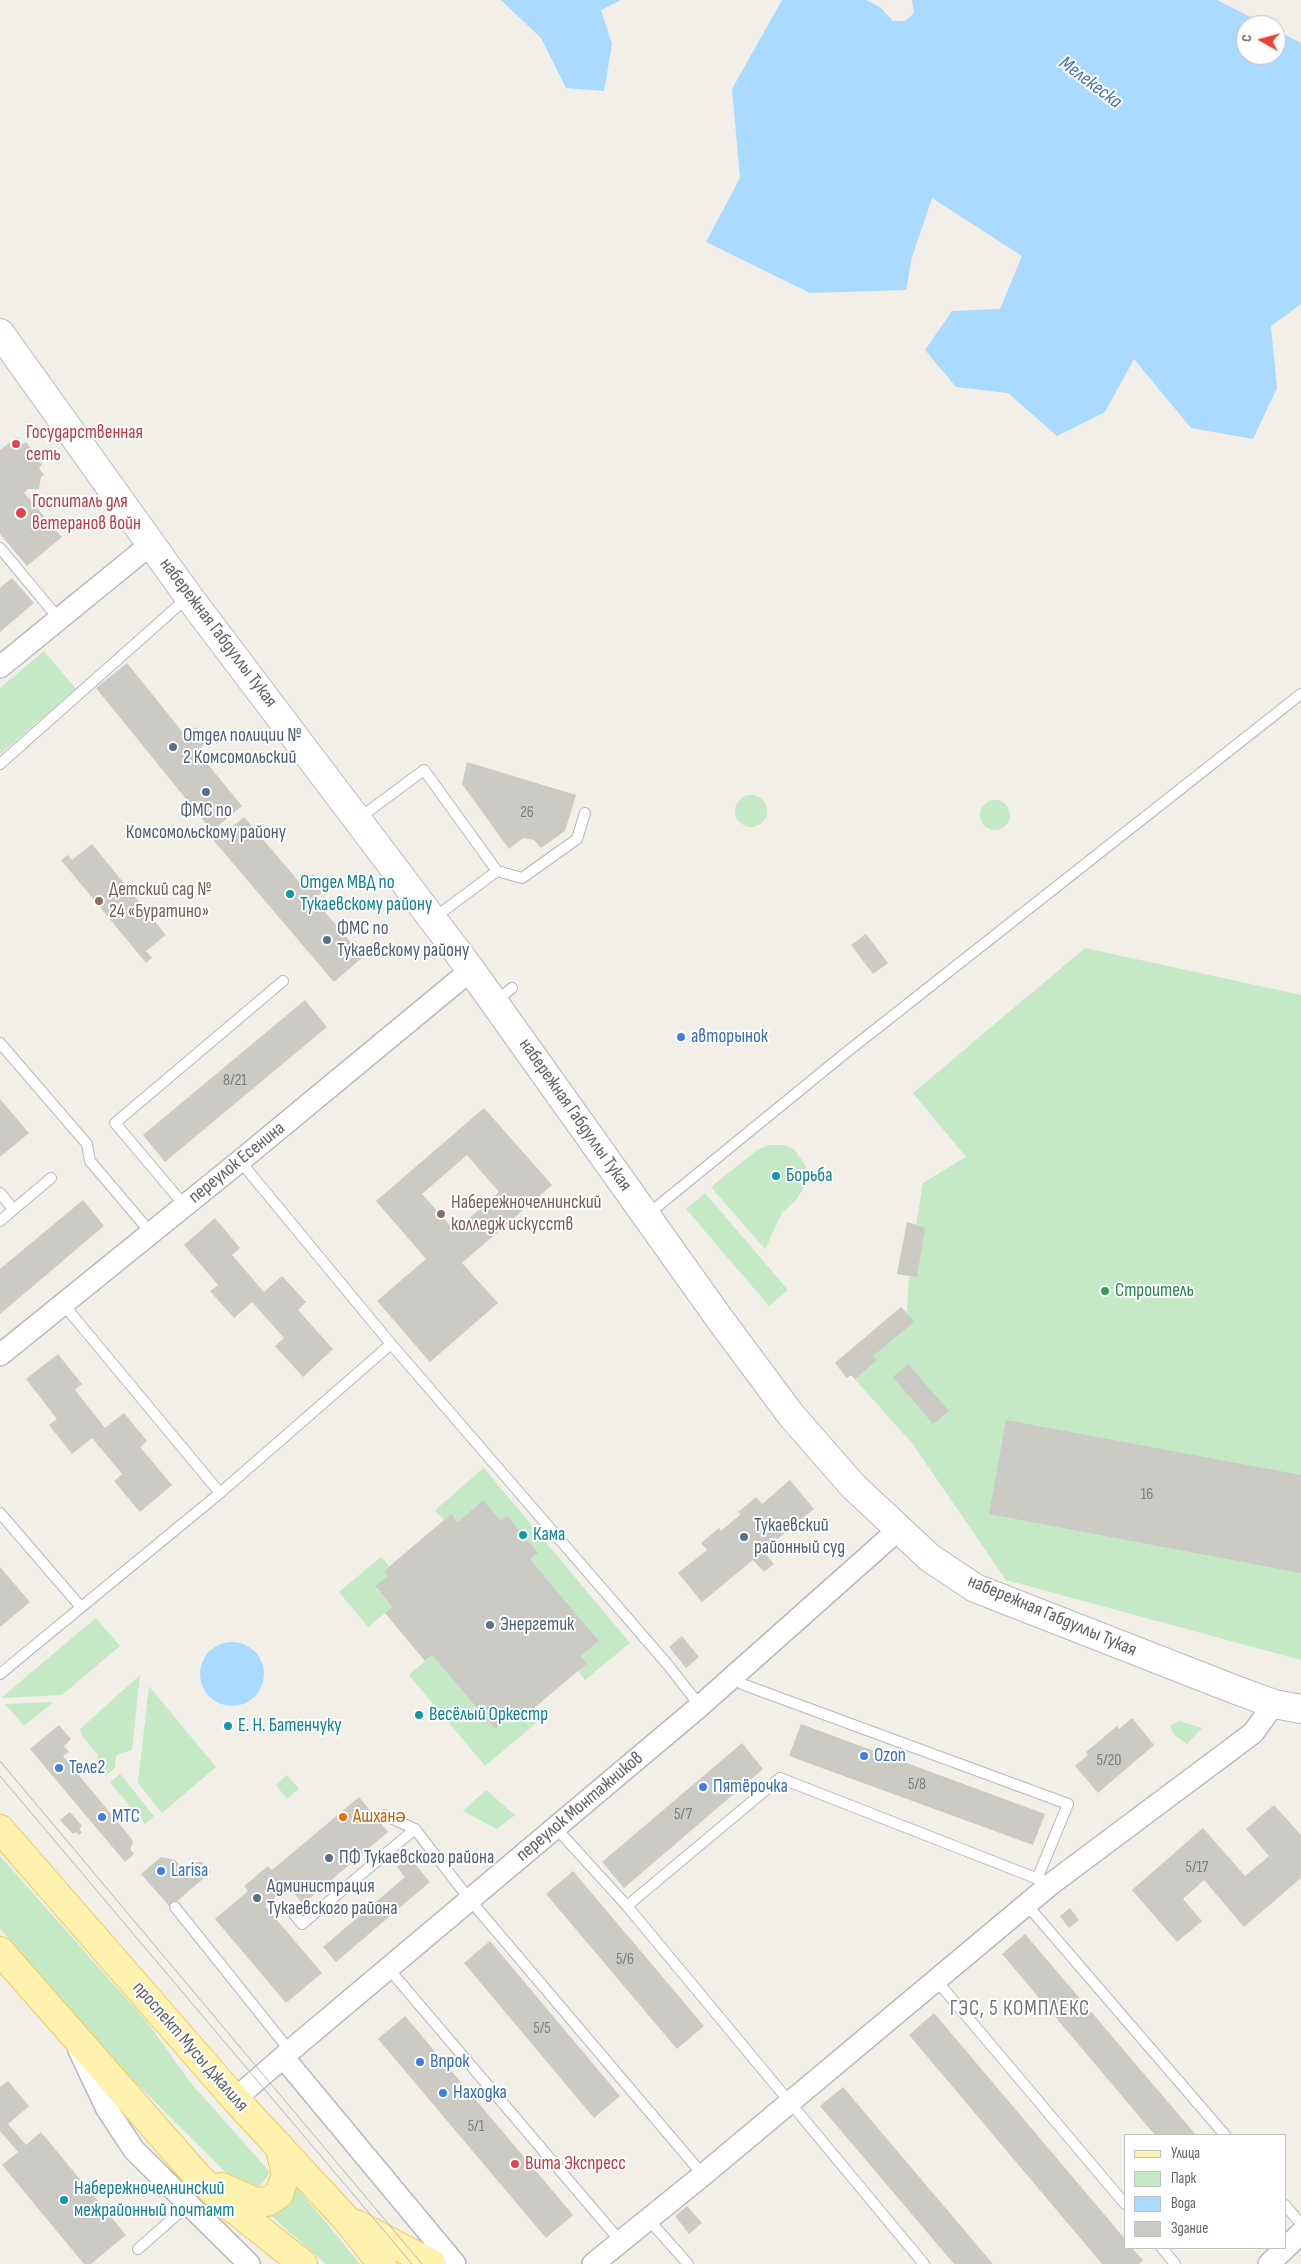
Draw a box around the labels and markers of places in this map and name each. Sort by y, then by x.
place label: Государственная сеть [26,422,143,466]
marker: Государственная сеть [10,438,22,450]
place label: Госпиталь для ветеранов войн [32,491,141,535]
marker: Госпиталь для ветеранов войн [14,506,28,520]
place label: Отдел полиции № 2 Комсомольский [183,725,302,769]
marker: Отдел полиции № 2 Комсомольский [167,741,179,753]
marker: ФМС по Комсомольскому району [200,786,212,798]
place label: ФМС по Комсомольскому району [126,800,286,844]
place label: Отдел МВД по Тукаевскому району [300,872,432,916]
place label: Детский сад № 24 «Буратино» [109,879,211,923]
marker: Отдел МВД по Тукаевскому району [284,888,296,900]
marker: Детский сад № 24 «Буратино» [93,895,105,907]
place label: ФМС по Тукаевскому району [337,918,469,962]
marker: ФМС по Тукаевскому району [321,934,333,946]
place label: авторынок [691,1026,768,1048]
marker: авторынок [675,1031,687,1043]
place label: Борьба [786,1165,833,1187]
marker: Борьба [770,1170,782,1182]
place label: Набережночелнинский колледж искусств [451,1192,602,1236]
marker: Набережночелнинский колледж искусств [435,1208,447,1220]
place label: Строитель [1115,1280,1194,1302]
marker: Строитель [1099,1285,1111,1297]
place label: Тукаевский районный суд [754,1515,845,1559]
place label: Кама [533,1524,565,1546]
marker: Кама [517,1529,529,1541]
marker: Тукаевский районный суд [738,1531,750,1543]
place label: Энергетик [500,1614,574,1636]
marker: Энергетик [484,1619,496,1631]
place label: Весёлый Оркестр [429,1704,548,1726]
marker: Весёлый Оркестр [413,1709,425,1721]
place label: Е. Н. Батенчуку [238,1715,341,1737]
marker: Е. Н. Батенчуку [222,1720,234,1732]
place label: Ozon [874,1745,906,1767]
marker: Ozon [858,1750,870,1762]
place label: Теле2 [69,1757,105,1779]
marker: Теле2 [53,1762,65,1774]
place label: Пятёрочка [713,1776,788,1798]
marker: Пятёрочка [697,1781,709,1793]
place label: МТС [112,1806,140,1828]
place label: Ашханә [353,1806,406,1828]
marker: МТС [96,1811,108,1823]
marker: Ашханә [337,1811,349,1823]
place label: ПФ Тукаевского района [339,1847,494,1869]
marker: ПФ Тукаевского района [323,1852,335,1864]
place label: Larisa [171,1860,208,1882]
marker: Larisa [155,1865,167,1877]
place label: Администрация Тукаевского района [267,1876,398,1920]
marker: Администрация Тукаевского района [251,1892,263,1904]
place label: Впрок [430,2051,470,2073]
marker: Впрок [414,2056,426,2068]
place label: Находка [453,2082,507,2104]
marker: Находка [437,2087,449,2099]
place label: Вита Экспресс [525,2153,626,2175]
marker: Вита Экспресс [509,2158,521,2170]
place label: Набережночелнинский межрайонный почтамт [74,2178,234,2222]
marker: Набережночелнинский межрайонный почтамт [58,2194,70,2206]

